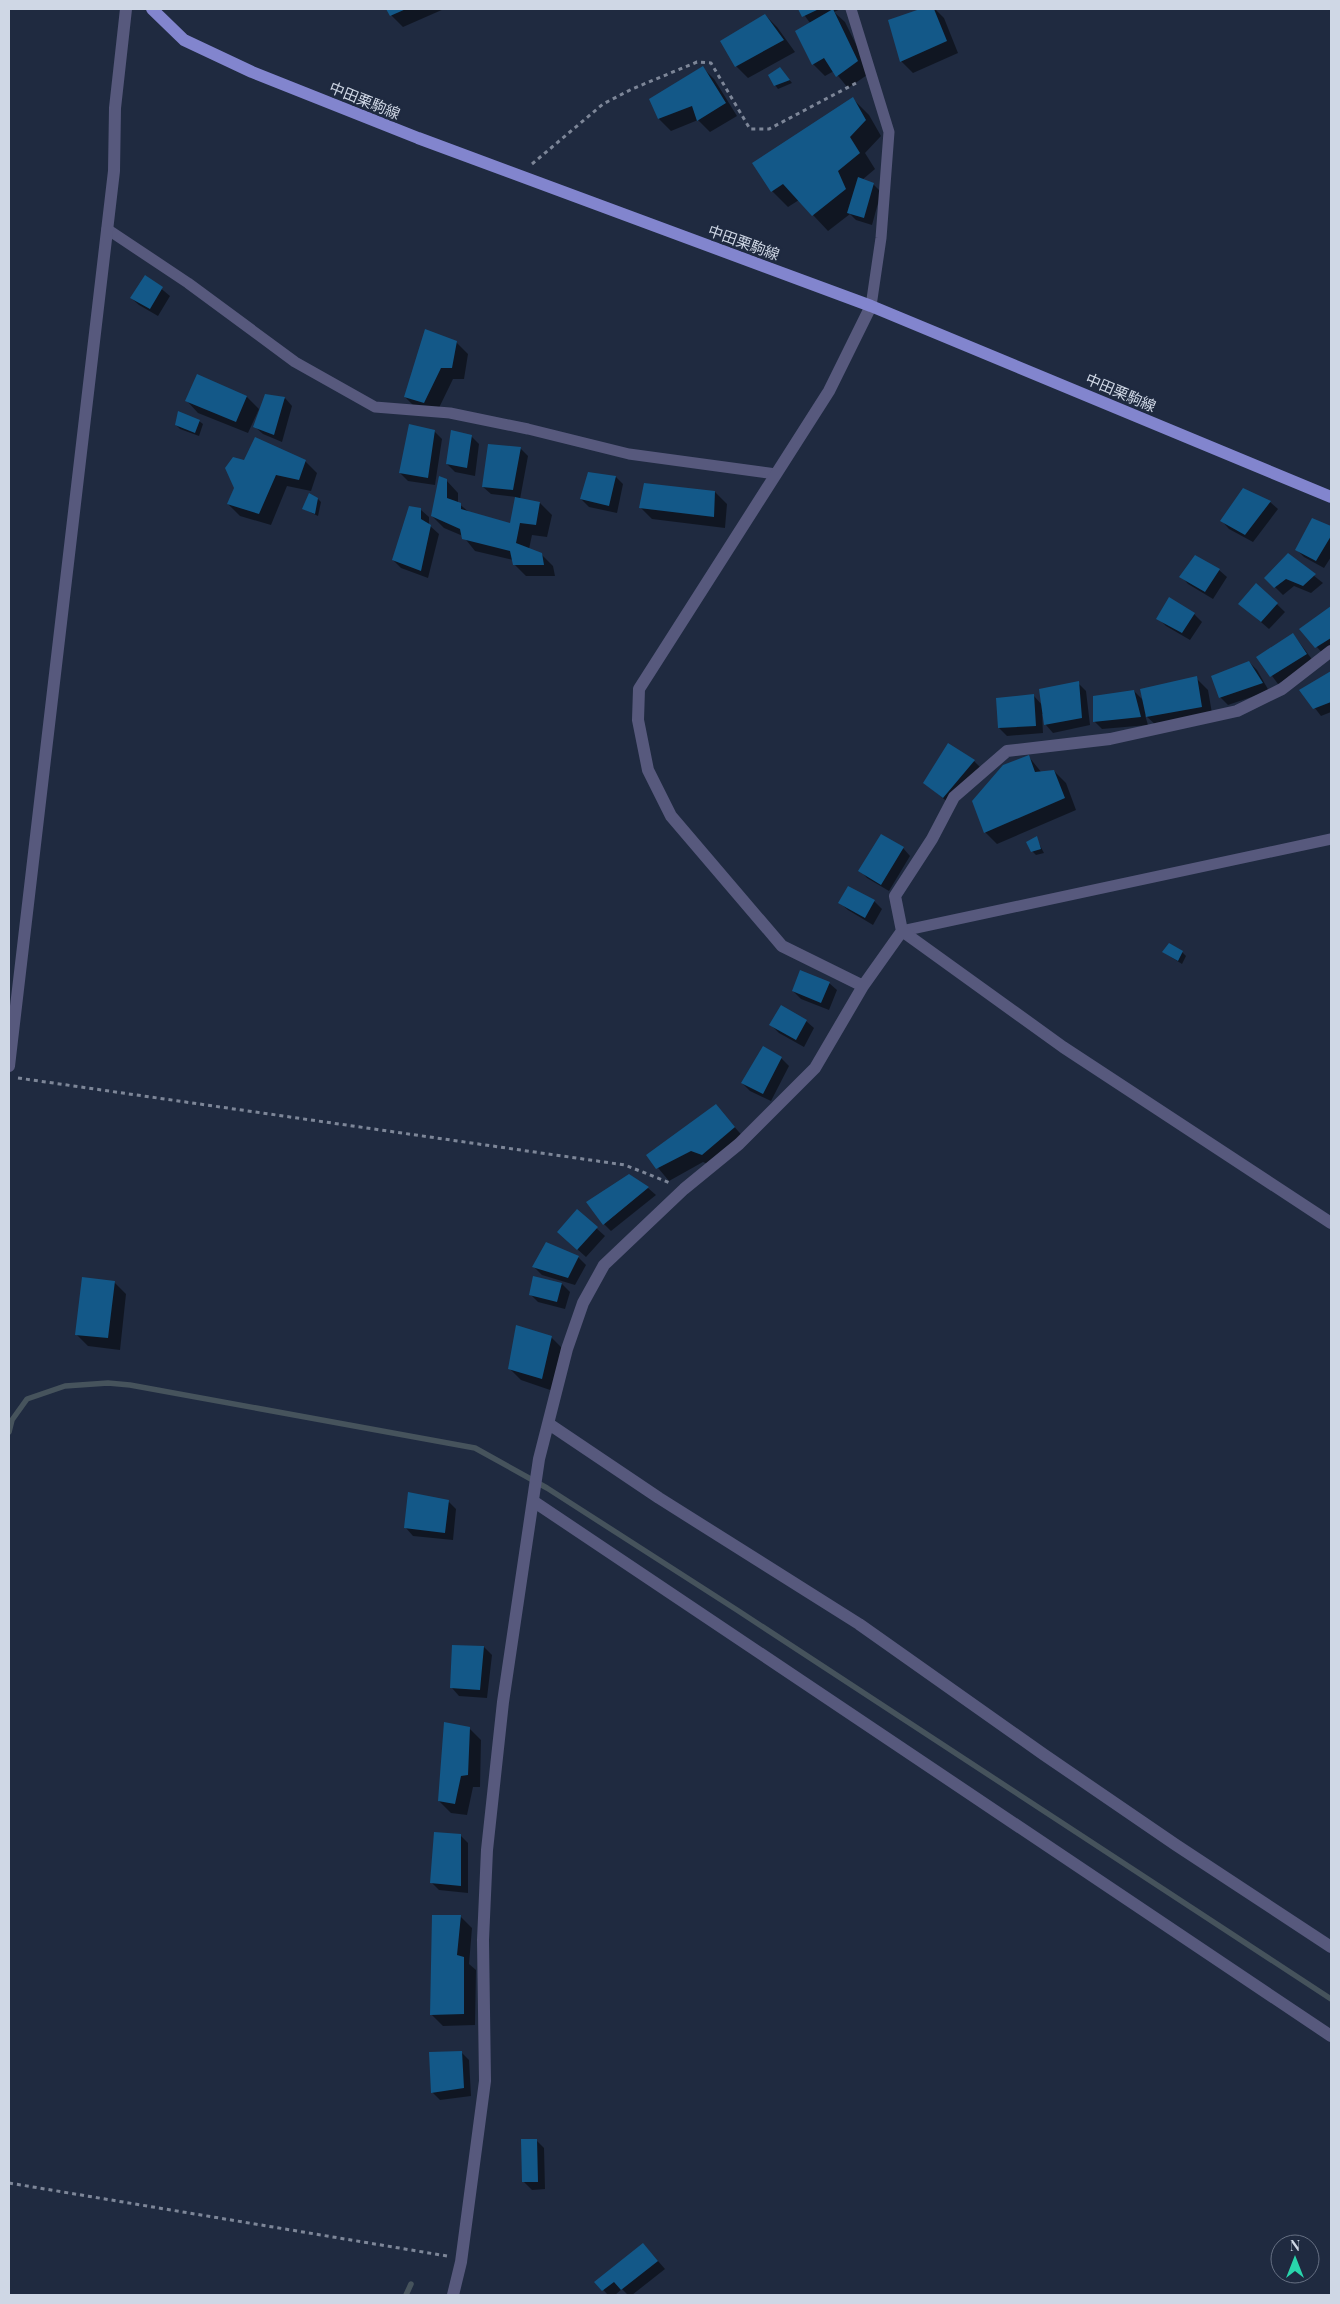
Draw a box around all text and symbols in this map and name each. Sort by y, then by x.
street label: 中田栗駒線 [326,77,404,123]
street label: 中田栗駒線 [705,220,783,264]
street label: 中田栗駒線 [1083,368,1159,416]
north arrow [1270,2234,1320,2284]
text: N [1290,2236,1300,2255]

